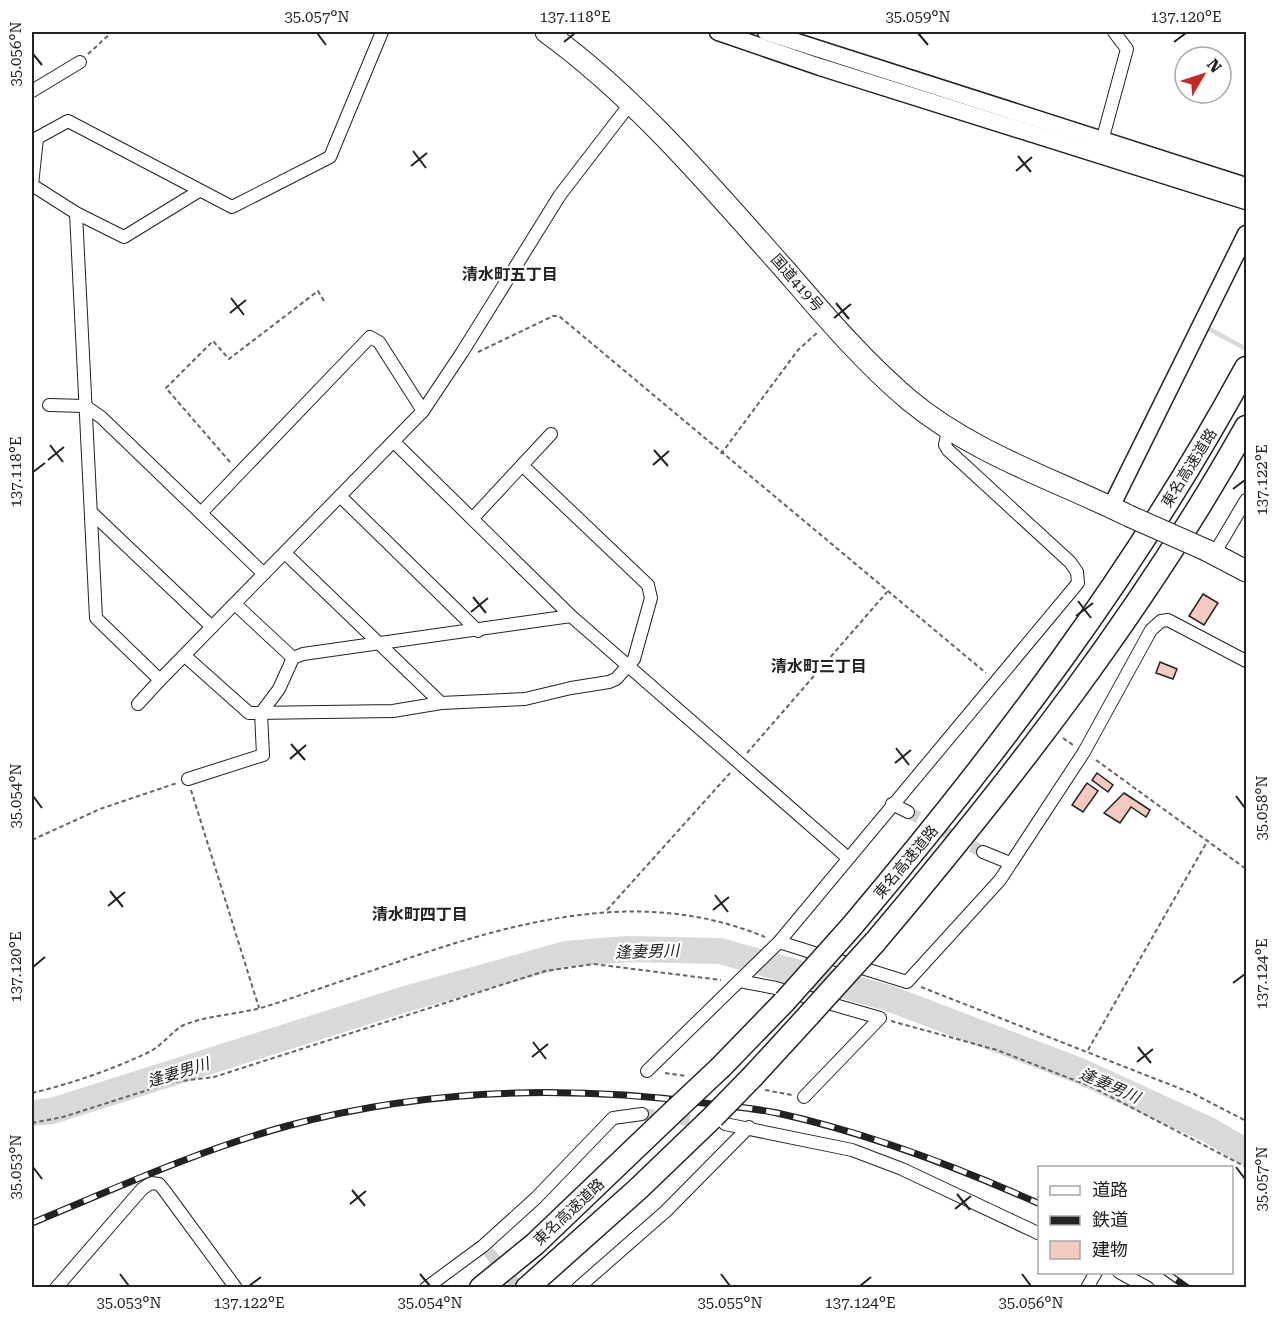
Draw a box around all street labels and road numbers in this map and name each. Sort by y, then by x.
street label: 国道419号 [767,251,827,315]
street label: 東名高速道路 [1158,425,1220,511]
street label: 東名高速道路 [870,822,942,902]
street label: 東名高速道路 [530,1175,608,1249]

